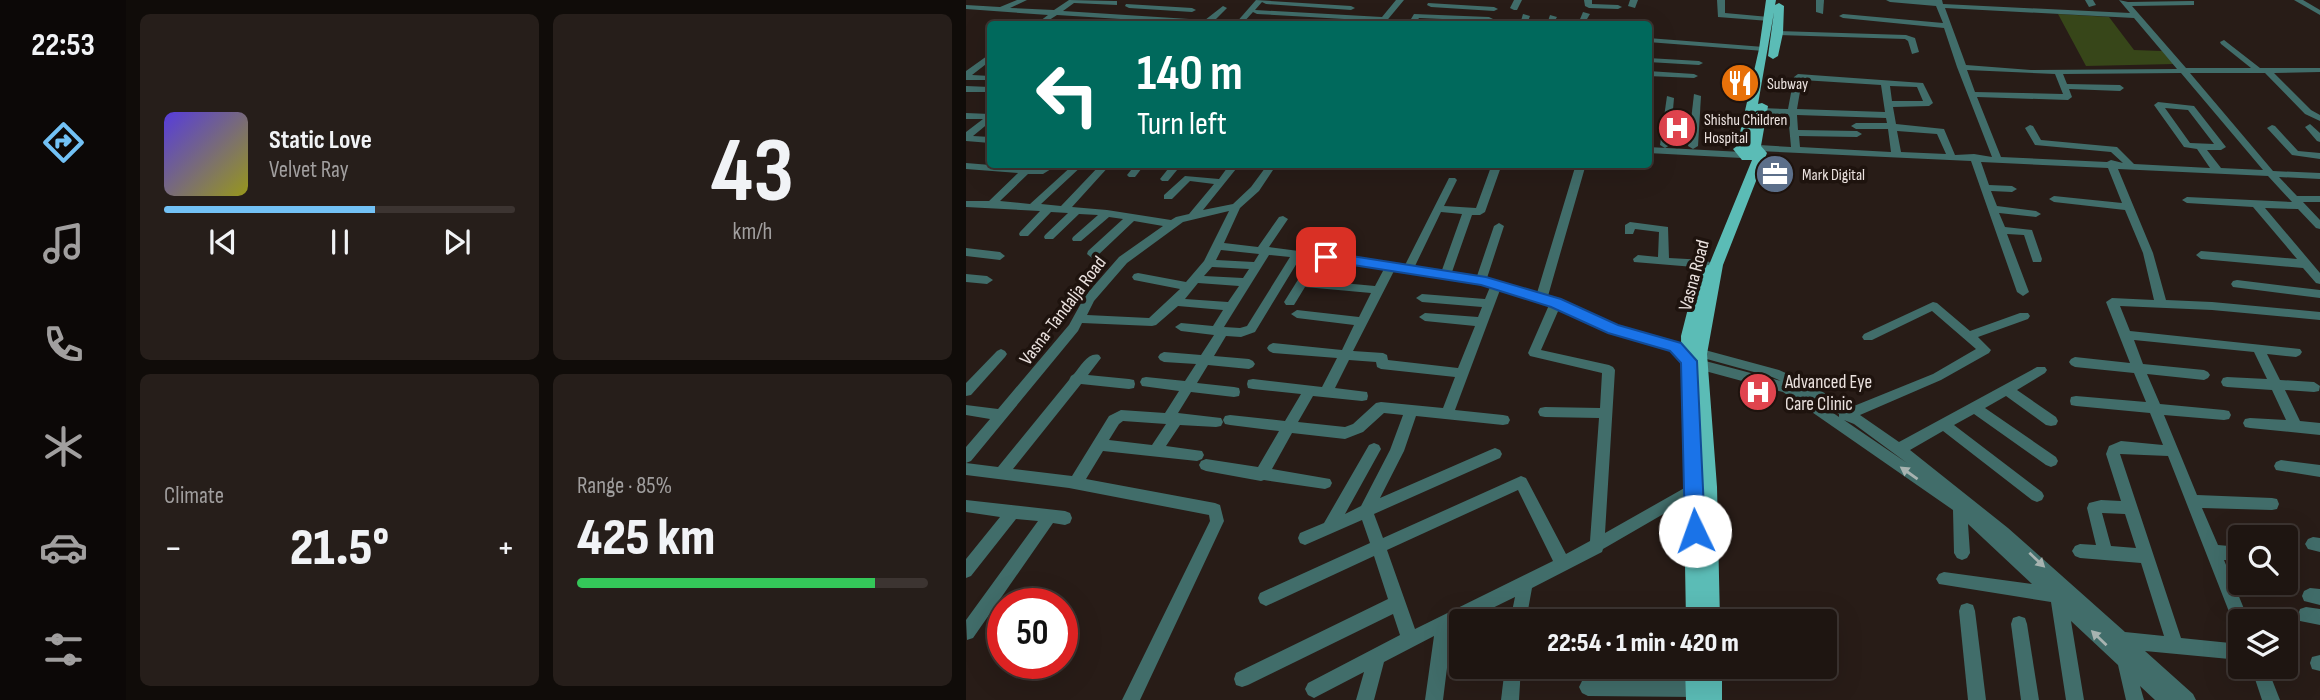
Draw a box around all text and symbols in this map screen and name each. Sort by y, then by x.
text: 22:53 [31,26,95,65]
text: 140 m [1137,45,1243,104]
icon: left [1022,49,1113,140]
restaurant icon: Subway [1719,62,1761,104]
place label: Subway [1767,75,1808,94]
text: Turn left [1137,105,1227,144]
hospital icon: Shishu Children Hospital [1656,107,1698,149]
place label: Shishu Children Hospital [1704,111,1787,148]
icon: directions [39,118,88,167]
text: 43 [711,118,794,227]
text: Static Love [269,125,372,156]
office icon: Mark Digital [1754,153,1796,195]
text: Velvet Ray [269,156,349,184]
place label: Mark Digital [1802,166,1865,185]
text: km/h [733,218,772,246]
icon: music [39,219,88,268]
icon: previous [204,223,242,261]
icon: pause [321,223,359,261]
icon: next [438,223,476,261]
pin [1296,227,1356,287]
icon: arrive [1307,238,1345,276]
street label: Vasna Road [1674,238,1715,313]
street label: Vasna-Tandalja Road [1015,252,1112,370]
icon: phone [39,320,88,369]
hospital icon: Advanced Eye Care Clinic [1737,371,1779,413]
place label: Advanced Eye Care Clinic [1784,371,1872,416]
icon: climate [39,422,88,471]
one-way arrow [1900,466,1918,480]
text: Range · 85% [577,472,672,500]
text: Climate [164,482,224,510]
position arrow [1658,494,1732,568]
text: 425 km [577,507,715,570]
text: 21.5° [290,517,389,580]
icon: car [39,523,88,572]
map controls [2228,525,2298,679]
button: search [2228,525,2298,595]
text: − [164,526,183,571]
text: + [496,526,515,571]
one-way arrow [2028,551,2045,567]
speed limit sign: 50 [987,588,1078,679]
button: layers [2228,609,2298,679]
icon: filters [39,625,88,674]
text: 22:54 · 1 min · 420 m [1547,628,1739,659]
one-way arrow [2091,630,2108,646]

